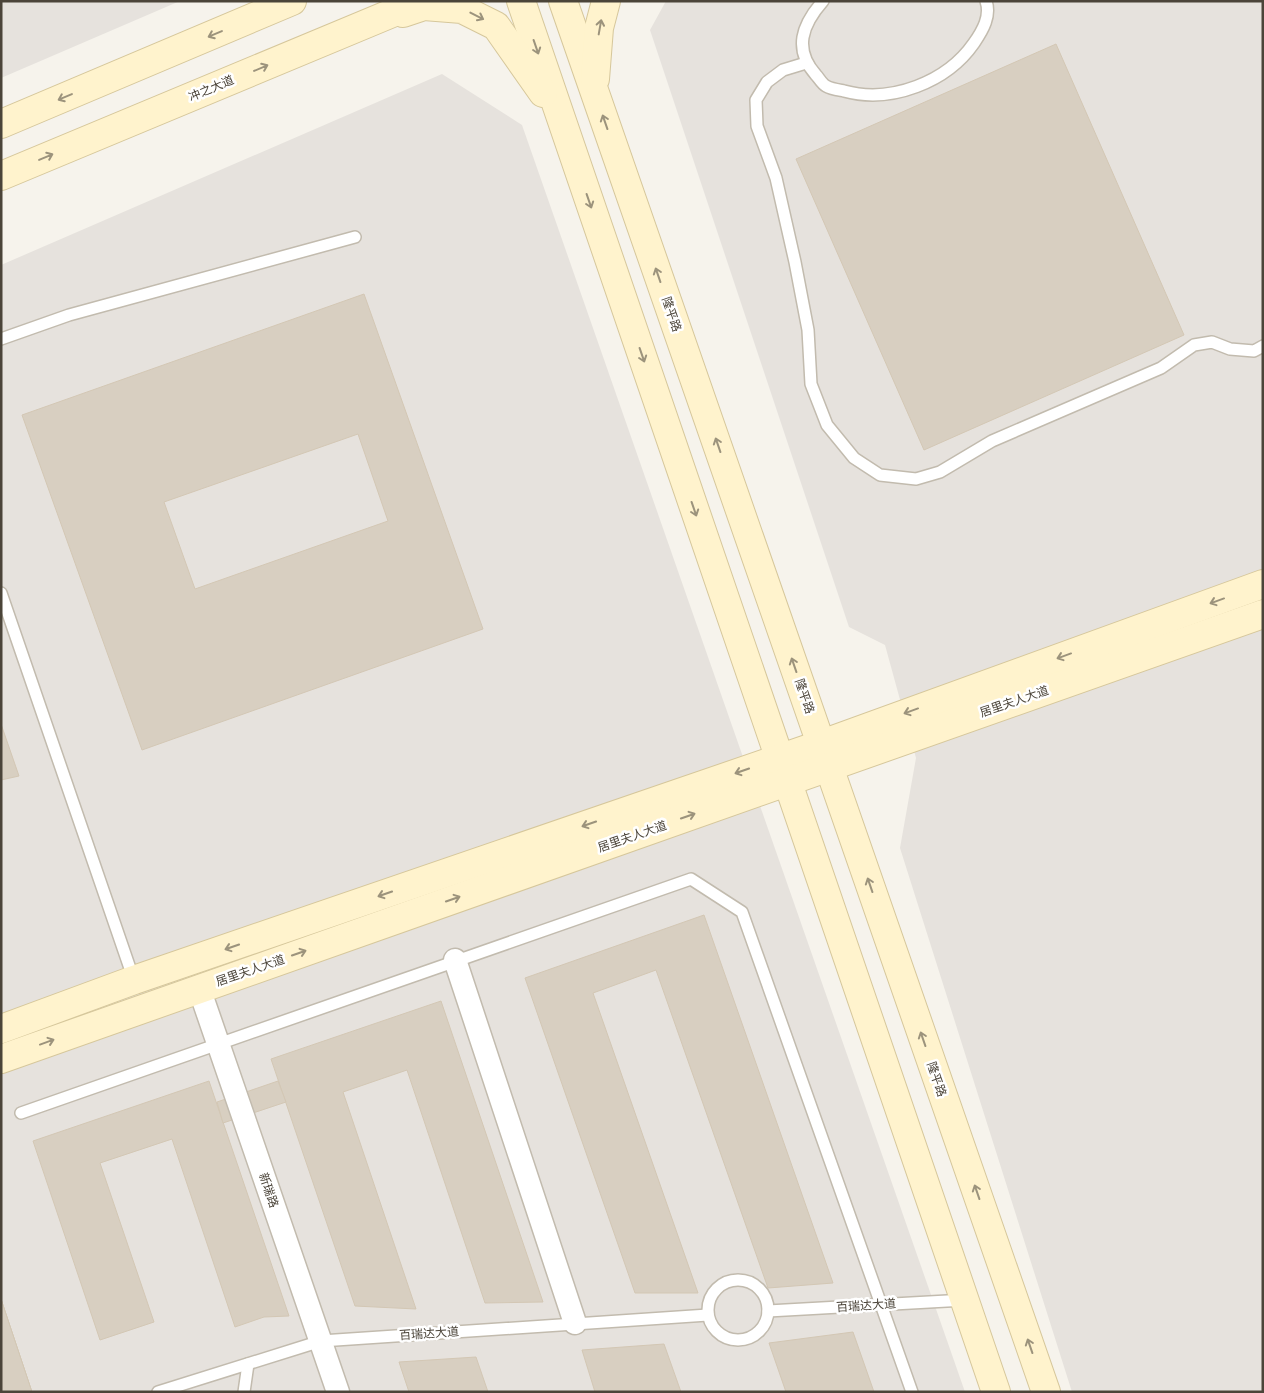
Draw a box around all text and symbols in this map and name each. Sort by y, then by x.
one-way arrow [470,11,485,21]
one-way arrow [596,20,606,36]
one-way arrow [208,29,223,39]
one-way arrow [532,39,542,55]
one-way arrow [253,62,268,72]
street label: 冲之大道 [186,72,236,104]
one-way arrow [58,92,73,102]
one-way arrow [600,115,609,130]
one-way arrow [38,151,53,161]
one-way arrow [585,193,594,208]
one-way arrow [653,268,663,284]
street label: 隆平路 [659,295,685,333]
one-way arrow [638,347,647,362]
one-way arrow [712,438,722,454]
one-way arrow [690,500,700,516]
one-way arrow [1210,597,1225,606]
one-way arrow [1057,652,1072,661]
one-way arrow [789,658,798,673]
street label: 隆平路 [792,677,818,715]
street label: 居里夫人大道 [978,682,1050,720]
one-way arrow [904,707,919,716]
one-way arrow [735,767,750,776]
one-way arrow [680,811,696,820]
street label: 居里夫人大道 [596,817,668,855]
one-way arrow [581,820,597,829]
one-way arrow [865,878,874,893]
one-way arrow [378,890,394,899]
one-way arrow [444,894,460,903]
one-way arrow [224,943,240,952]
one-way arrow [291,948,306,957]
street label: 居里夫人大道 [214,951,286,989]
one-way arrow [918,1031,928,1047]
one-way arrow [39,1037,55,1047]
street label: 隆平路 [924,1060,950,1098]
street label: 新瑞路 [256,1171,282,1209]
one-way arrow [971,1184,981,1200]
street label: 百瑞达大道 [836,1295,896,1315]
street label: 百瑞达大道 [399,1323,459,1343]
one-way arrow [1025,1338,1034,1354]

